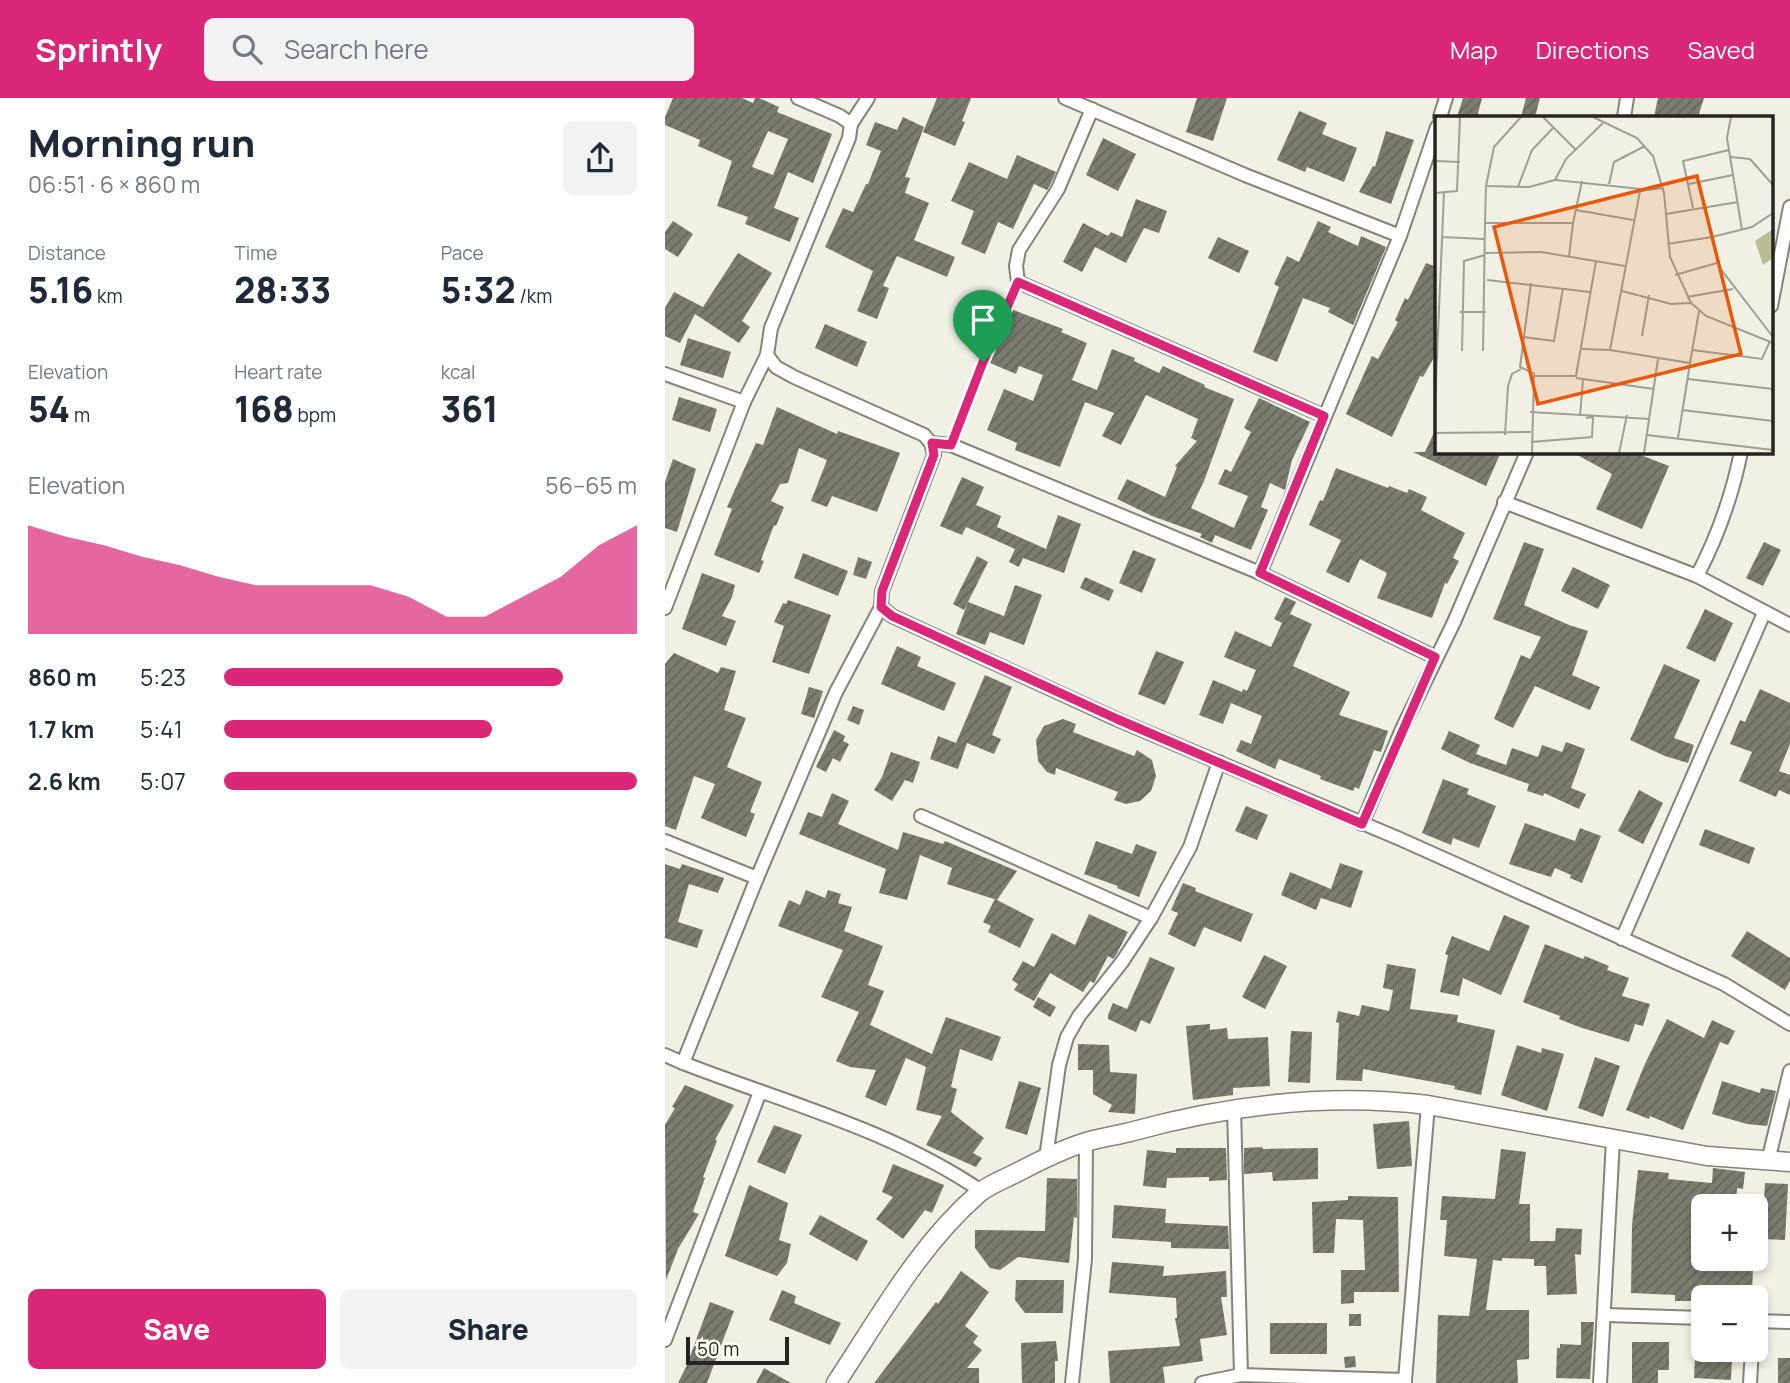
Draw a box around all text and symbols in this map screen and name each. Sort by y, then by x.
search box [204,18,694,81]
text: Sprintly [35,27,162,72]
icon: search [228,30,266,68]
text: Search here [284,31,429,67]
text: Map [1450,33,1498,66]
text: Directions [1536,33,1649,66]
text: Saved [1687,33,1755,66]
text: Morning run [28,116,255,168]
inset map [1435,116,1773,453]
button: share [563,121,637,195]
text: 06:51 · 6 × 860 m [28,168,200,200]
text: Distance [28,240,106,266]
text: Time [234,240,277,266]
text: Pace [441,240,484,266]
text: 5.16 [28,266,93,314]
text: 28:33 [234,266,331,314]
text: 5:32 [441,266,516,314]
text: km [93,283,123,309]
text: /km [516,283,552,309]
pin [953,290,1013,362]
icon: arrive [964,301,1002,339]
text: Elevation [28,359,108,385]
text: Heart rate [234,359,322,385]
text: kcal [441,359,475,385]
text: 54 [28,385,70,433]
text: 168 [234,385,294,433]
text: 361 [441,385,498,433]
text: m [70,402,90,428]
text: bpm [294,402,336,428]
text: Elevation [28,469,125,501]
text: 56–65 m [545,469,637,501]
text: 860 m [28,661,97,693]
text: 5:23 [140,661,186,693]
text: 1.7 km [28,713,94,745]
text: 5:41 [140,713,183,745]
text: 2.6 km [28,765,101,797]
text: 5:07 [140,765,186,797]
map controls [1691,1194,1768,1362]
button: + [1691,1194,1768,1271]
button: − [1691,1285,1768,1362]
button: Save [28,1289,326,1369]
button: Share [340,1289,637,1369]
scale bar [686,1334,789,1366]
text: 50 m [697,1336,739,1362]

